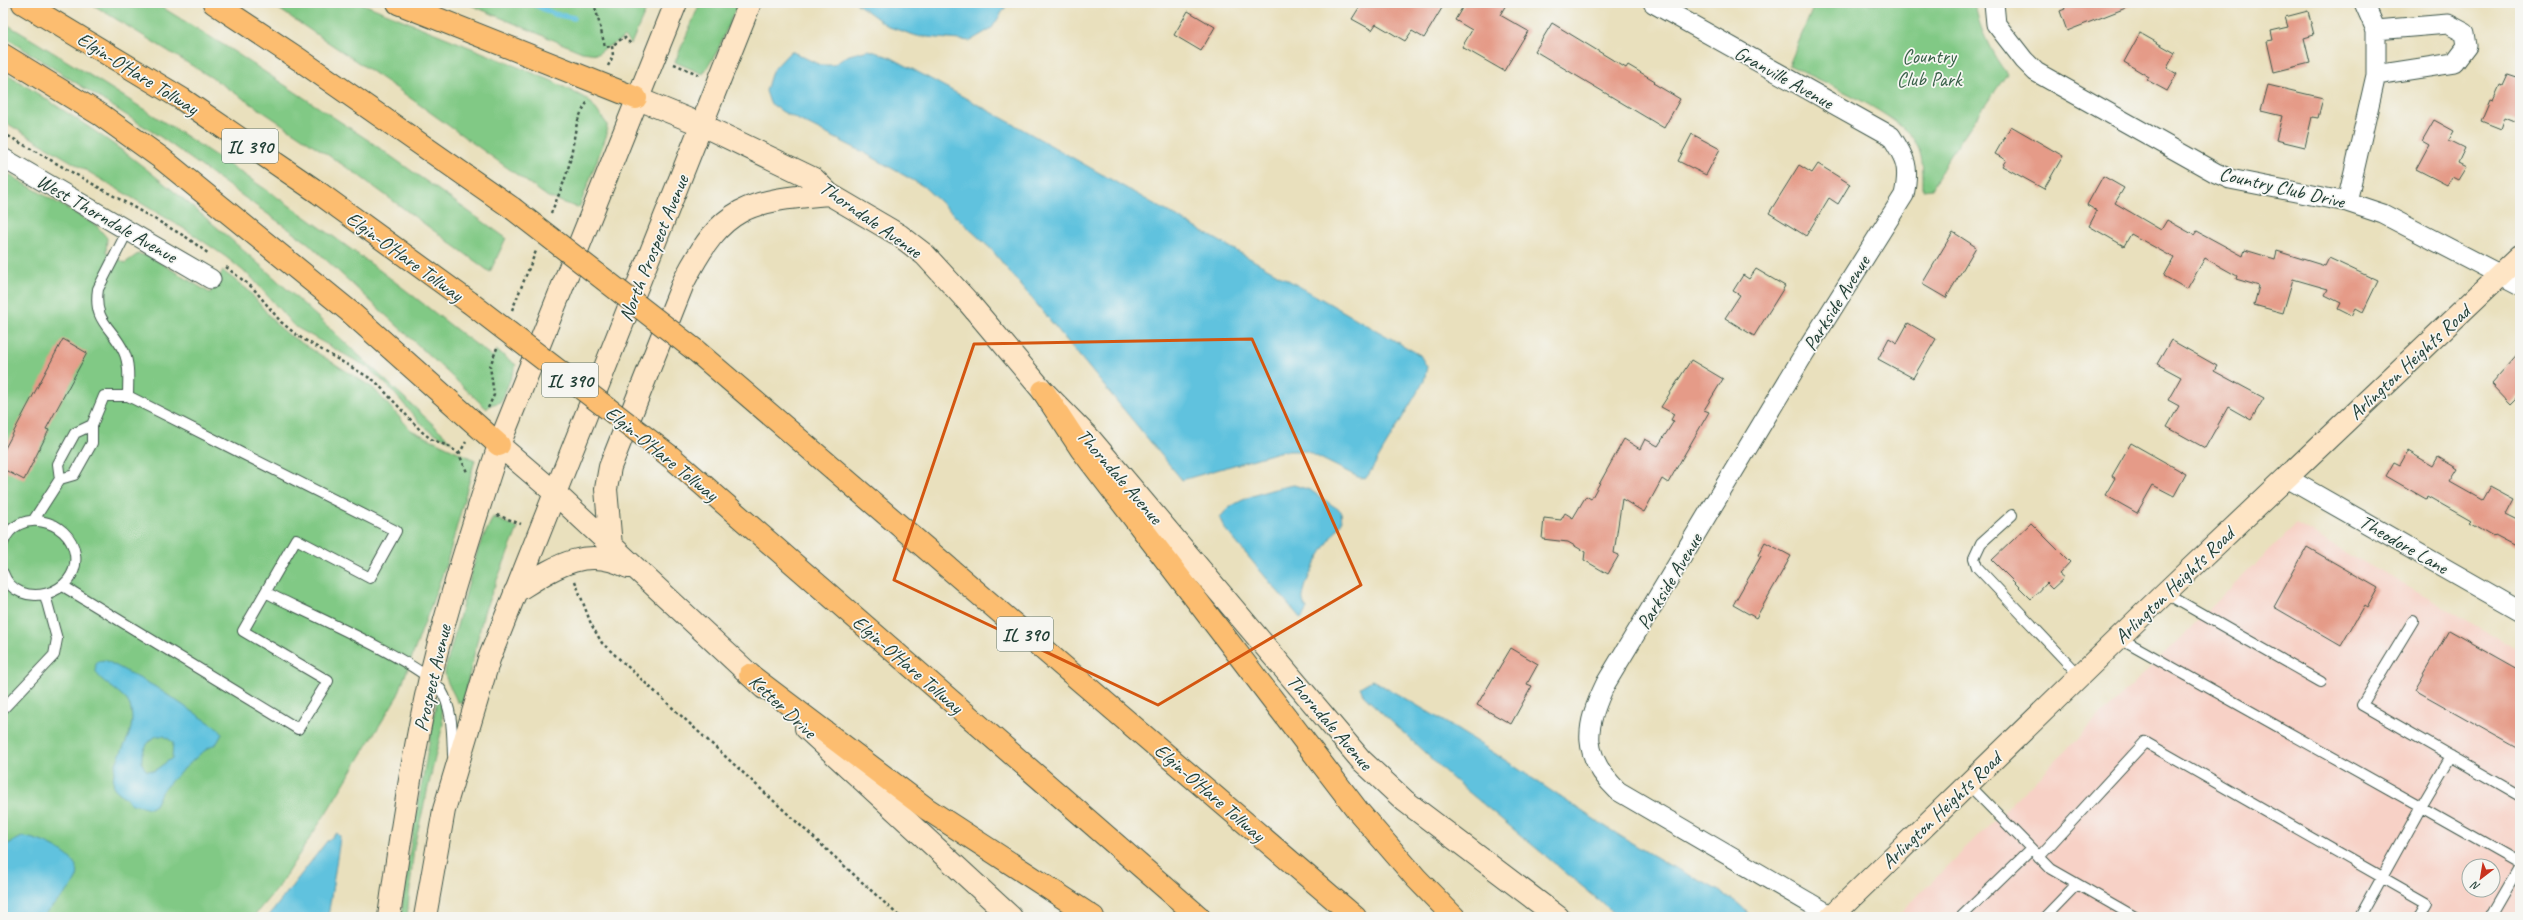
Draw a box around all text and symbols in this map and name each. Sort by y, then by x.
street label: Elgin-O'Hare Tollway [73,26,204,121]
street label: Granville Avenue [1730,40,1839,116]
park label: Country Club Park [1897,44,1963,92]
road number: IL 390 [222,129,278,163]
street label: Country Club Drive [2217,161,2348,214]
street label: West Thorndale Avenue [32,168,183,269]
street label: North Prospect Avenue [613,170,695,325]
street label: Thorndale Avenue [815,175,928,265]
street label: Elgin-O'Hare Tollway [341,206,469,308]
street label: Parkside Avenue [1797,250,1876,355]
street label: Arlington Heights Road [2343,297,2478,425]
road number: IL 390 [542,363,598,397]
street label: Elgin-O'Hare Tollway [600,400,724,507]
street label: Thorndale Avenue [1071,423,1169,530]
street label: Theodore Lane [2355,509,2454,580]
street label: Arlington Heights Road [2109,520,2242,649]
street label: Parkside Avenue [1631,527,1709,634]
street label: Elgin-O'Hare Tollway [847,610,969,720]
road number: IL 390 [997,617,1053,651]
street label: Prospect Avenue [408,621,457,734]
street label: Ketter Drive [744,669,823,745]
street label: Thorndale Avenue [1281,669,1379,776]
street label: Elgin-O'Hare Tollway [1149,738,1271,848]
street label: Arlington Heights Road [1876,745,2009,874]
north arrow [2461,858,2501,898]
text: N [2467,878,2482,894]

